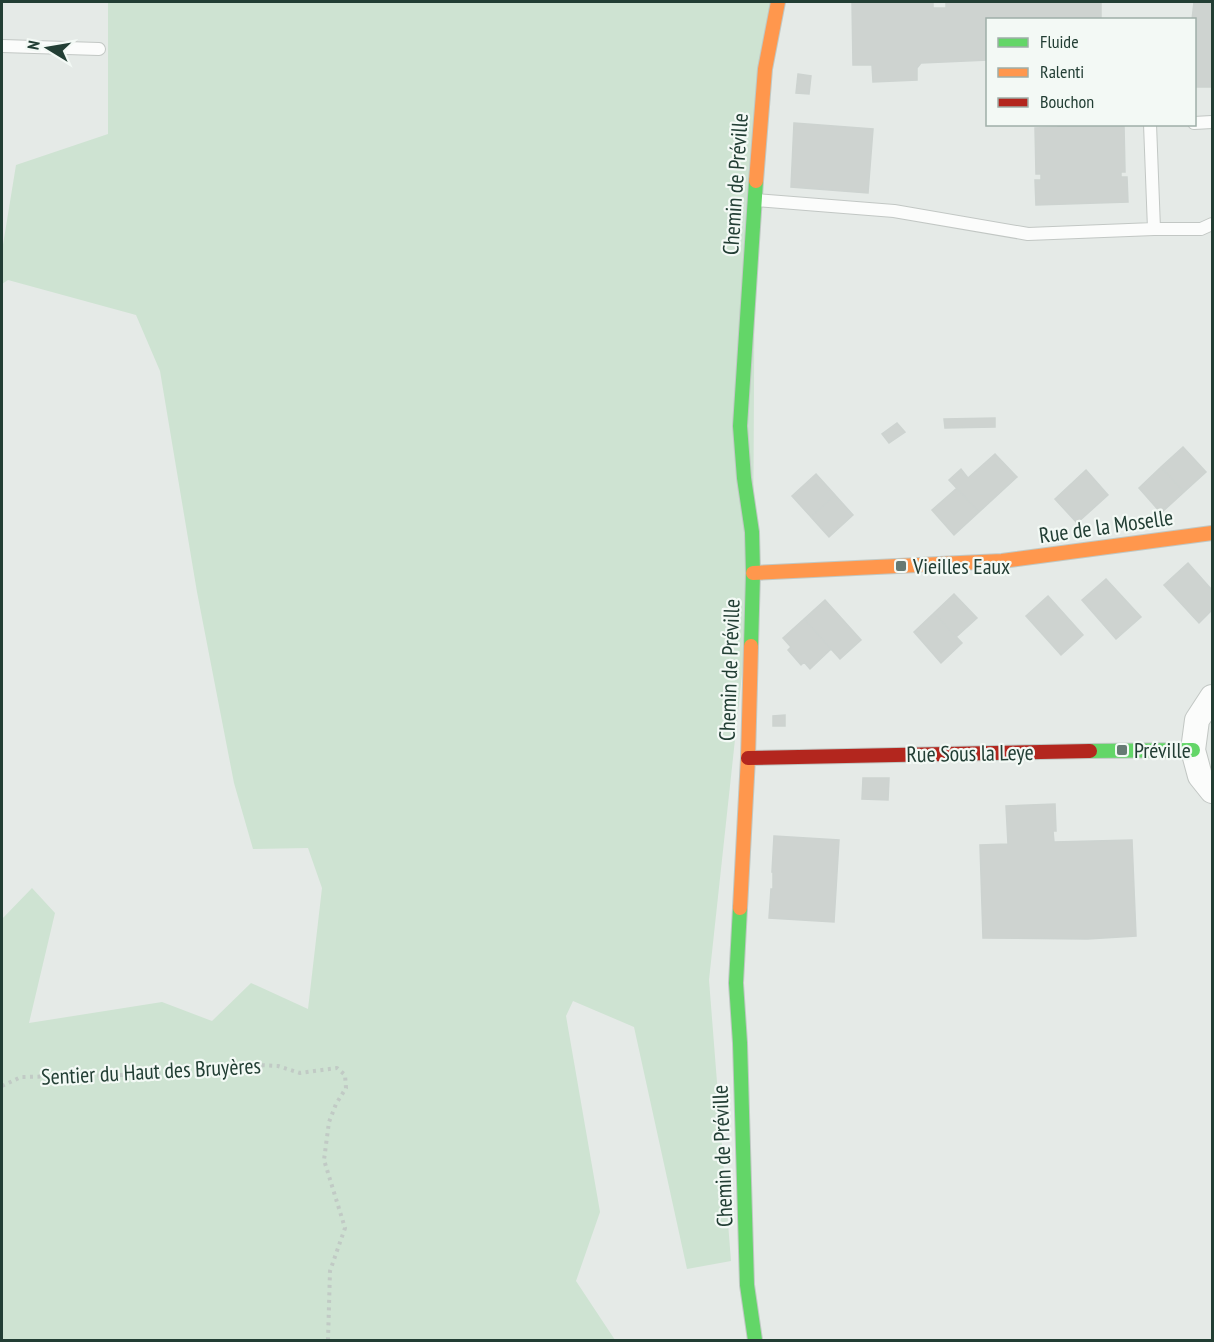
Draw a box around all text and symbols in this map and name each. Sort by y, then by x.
north arrow [18,18,78,78]
legend [986,18,1196,126]
text: Fluide [1040,30,1079,53]
text: N [23,39,44,51]
text: Ralenti [1040,60,1084,83]
text: Bouchon [1040,90,1094,113]
street label: Chemin de Préville [716,112,754,256]
street label: Rue de la Moselle [1037,503,1175,549]
place label: Vieilles Eaux [912,552,1010,580]
marker: Vieilles Eaux [894,559,908,573]
street label: Chemin de Préville [713,598,745,742]
place label: Préville [1134,736,1191,764]
street label: Rue Sous la Leye [906,738,1034,768]
marker: Préville [1115,743,1129,757]
street label: Sentier du Haut des Bruyères [40,1051,262,1091]
street label: Chemin de Préville [706,1084,738,1228]

